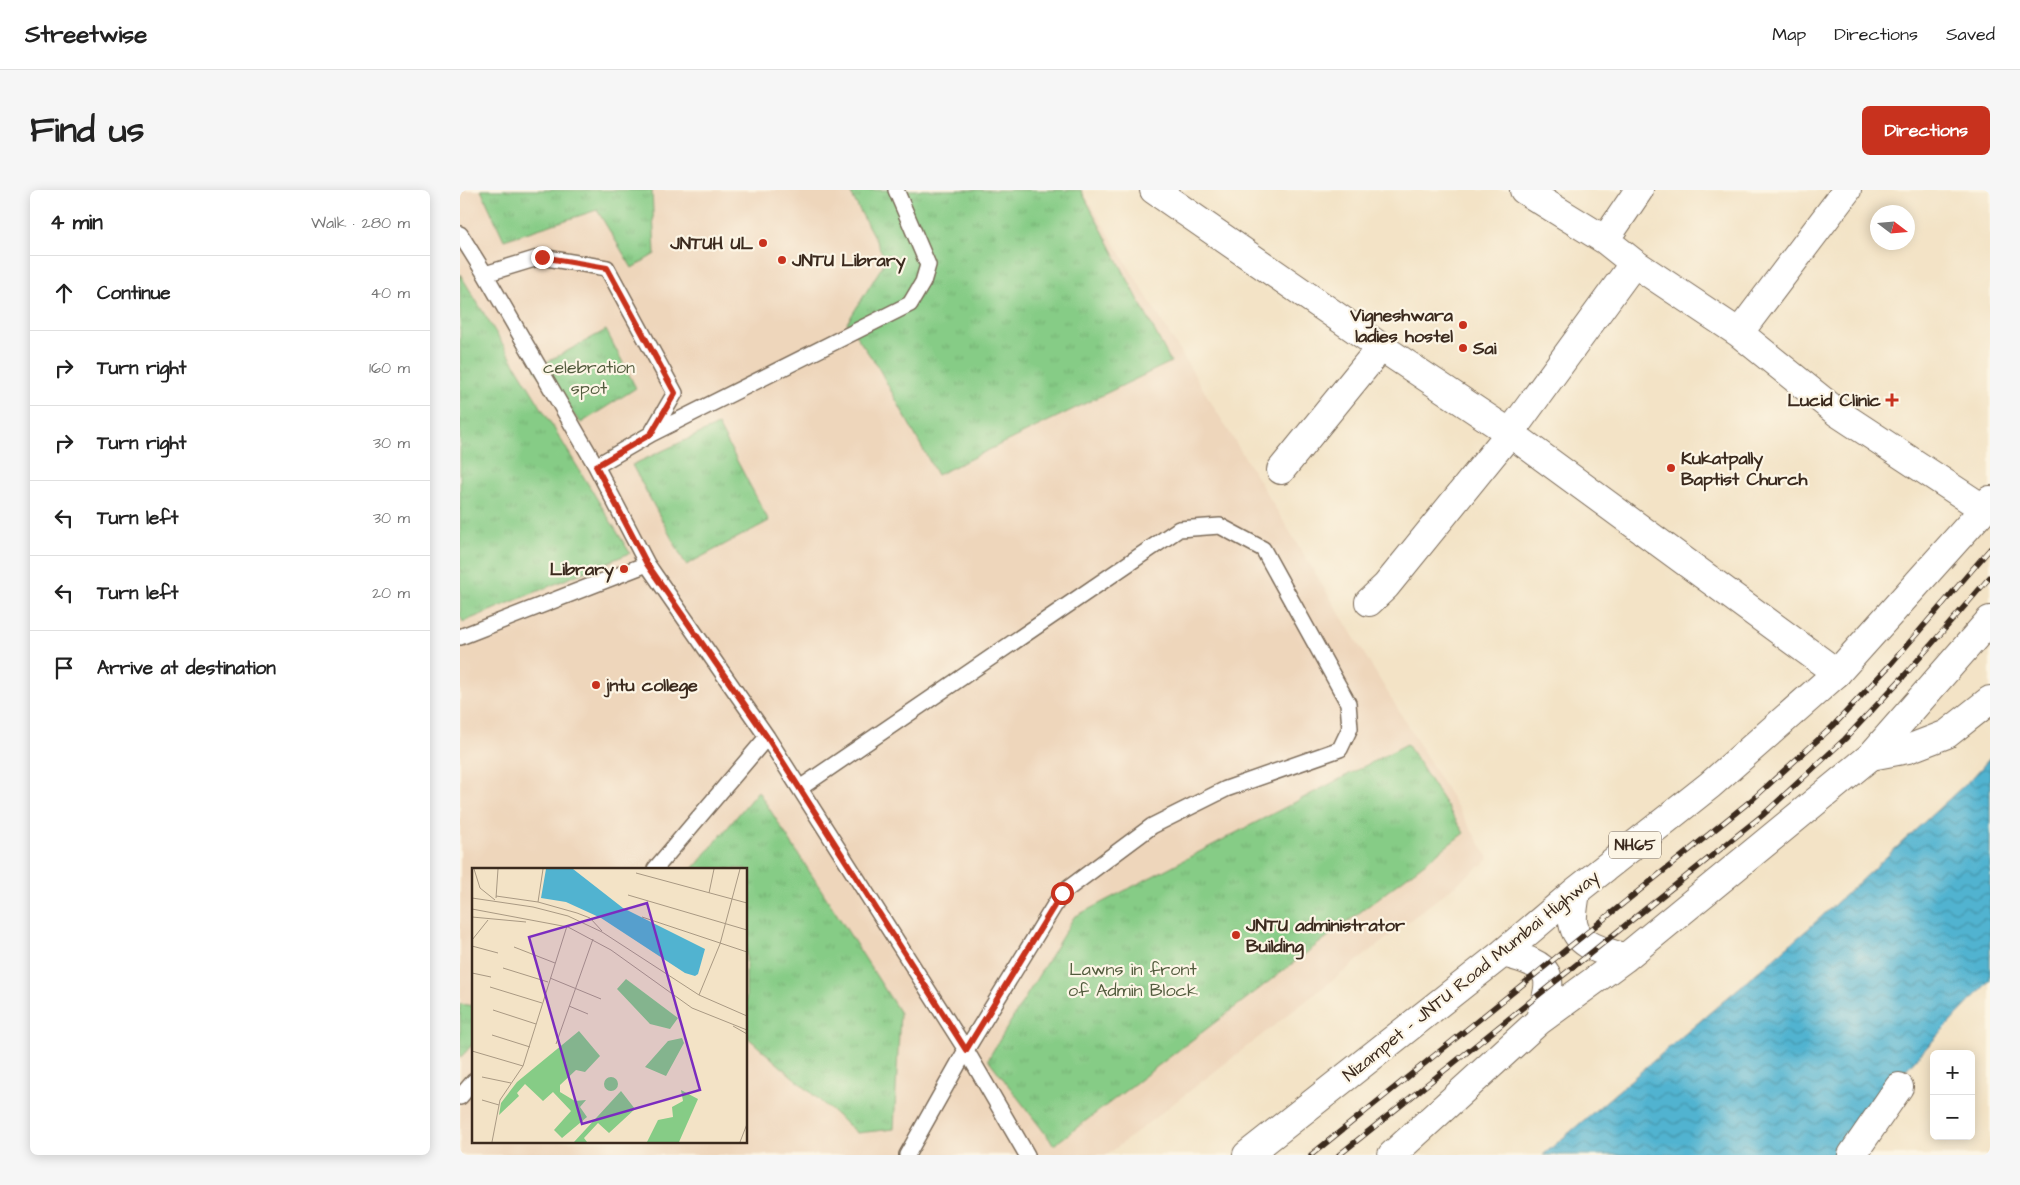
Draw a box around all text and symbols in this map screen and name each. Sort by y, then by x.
text: Streetwise [25,18,147,52]
text: Map [1772,22,1806,47]
text: Directions [1834,22,1918,47]
text: Saved [1946,22,1995,47]
text: Find us [30,106,144,155]
button: Directions [1862,106,1990,155]
north arrow [1870,205,1915,250]
text: 4 min [50,208,103,237]
text: Walk · 280 m [311,212,410,234]
place label: JNTUH UL [669,231,754,256]
marker: JNTUH UL [757,237,769,249]
route end [531,246,554,269]
place label: JNTU Library [791,248,906,274]
marker: JNTU Library [776,254,788,266]
icon: ahead [50,279,78,307]
text: Continue [97,280,171,307]
text: 40 m [370,282,410,304]
place label: Vigneshwara ladies hostel [1349,303,1454,349]
marker: Vigneshwara ladies hostel [1457,319,1469,331]
place label: Sai [1472,336,1497,361]
marker: Sai [1457,342,1469,354]
icon: right [50,354,78,382]
text: Turn right [97,355,186,382]
park label: celebration spot [543,355,635,401]
text: 160 m [369,357,410,379]
place label: Lucid Clinic [1787,388,1882,413]
marker: Lucid Clinic [1885,393,1899,407]
icon: right [50,429,78,457]
text: Turn right [97,430,186,457]
text: 30 m [373,432,410,454]
place label: Kukatpally Baptist Church [1681,446,1809,492]
marker: Kukatpally Baptist Church [1665,462,1677,474]
icon: left [50,504,78,532]
text: Turn left [97,505,178,532]
text: 30 m [373,507,410,529]
place label: Library [550,557,614,583]
marker: Library [618,563,630,575]
icon: left [50,579,78,607]
text: Turn left [97,580,178,607]
text: 20 m [372,582,410,604]
icon: arrive [50,654,78,682]
text: Arrive at destination [97,655,276,682]
place label: jntu college [603,673,698,699]
marker: jntu college [590,679,602,691]
road number: NH65 [1609,832,1661,858]
street label: Nizampet - JNTU Road Mumbai Highway [1337,864,1605,1088]
inset map [472,868,748,1142]
route start [1051,882,1074,905]
place label: JNTU administrator Building [1245,913,1405,960]
marker: JNTU administrator Building [1230,929,1242,941]
park label: Lawns in front of Admin Block [1068,957,1198,1003]
map controls [1930,1050,1975,1140]
button: + [1930,1050,1975,1095]
button: − [1930,1095,1975,1140]

